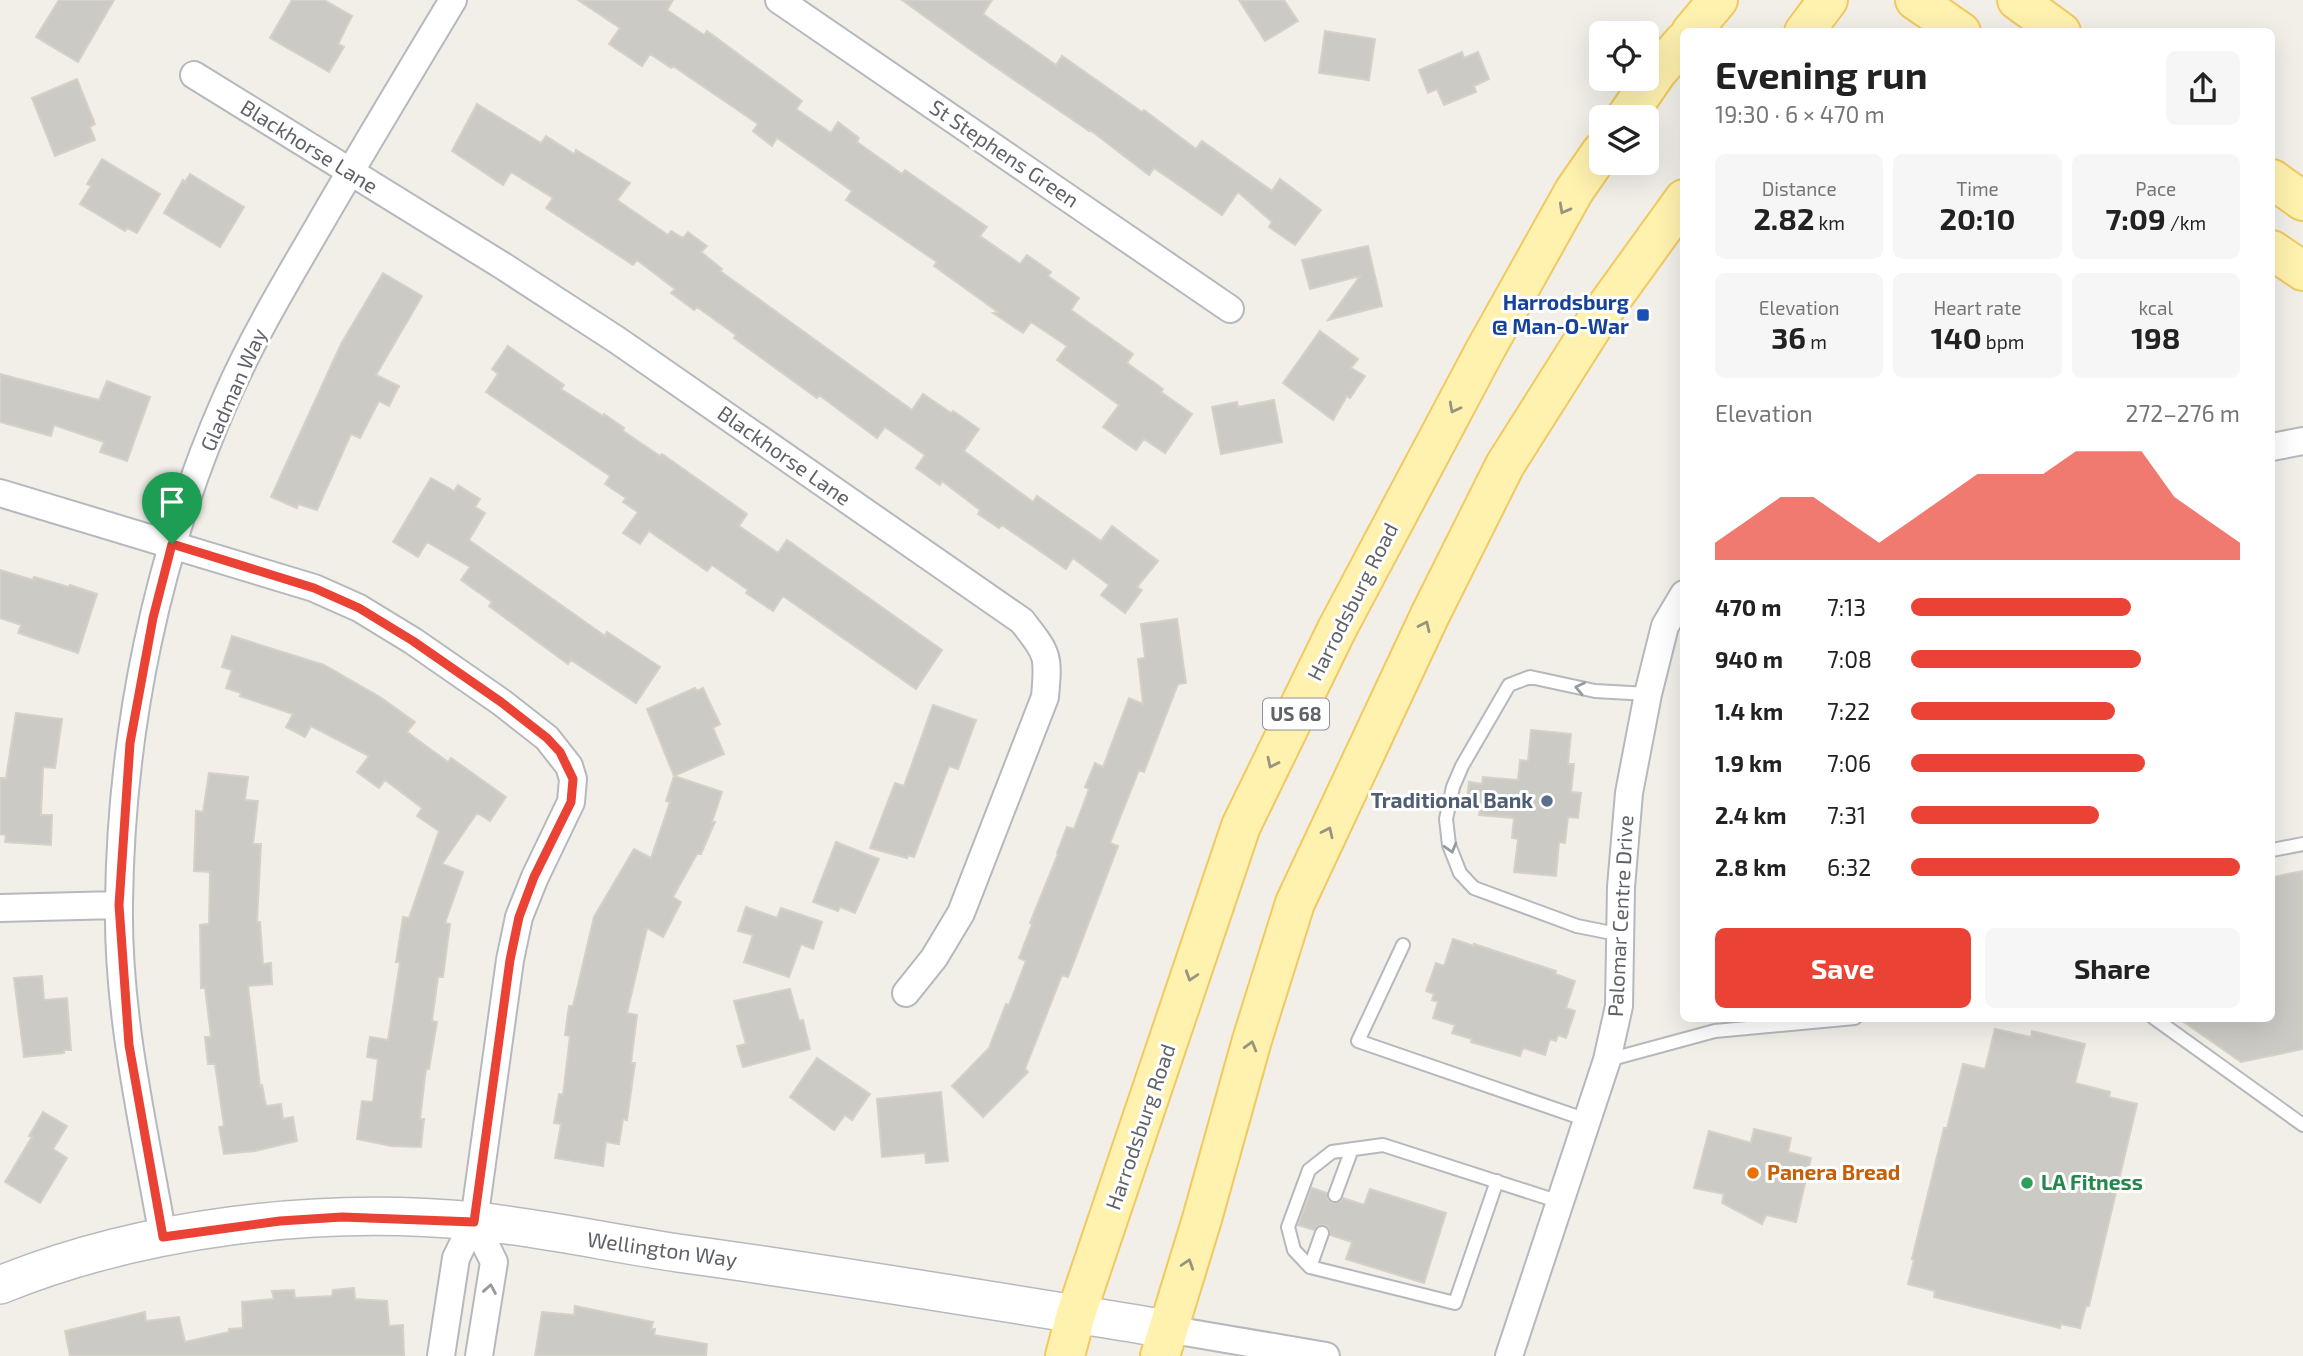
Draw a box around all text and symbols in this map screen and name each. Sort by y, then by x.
map controls [1589,21,1659,175]
button: locate [1589,21,1659,91]
text: Evening run [1715,51,1928,97]
button: share [2166,51,2240,125]
street label: Blackhorse Lane [237,94,383,198]
street label: St Stephens Green [925,94,1084,212]
text: 19:30 · 6 × 470 m [1715,100,1885,128]
button: layers [1589,105,1659,175]
text: Distance [1762,177,1837,200]
text: Time [1956,177,1999,200]
text: Pace [2135,177,2176,200]
text: 2.82 [1753,200,1814,236]
text: 20:10 [1940,200,2015,236]
text: 7:09 [2106,200,2166,236]
one-way arrow [1559,202,1572,215]
text: km [1814,211,1845,234]
text: /km [2166,211,2206,234]
place label: Harrodsburg @ Man-O-War [1492,289,1629,338]
text: Elevation [1759,296,1839,319]
text: Heart rate [1934,296,2021,319]
text: kcal [2138,296,2173,319]
marker: Harrodsburg @ Man-O-War [1635,307,1651,323]
text: 36 [1771,319,1806,355]
text: 140 [1931,319,1982,355]
text: 198 [2131,319,2181,355]
street label: Gladman Way [194,324,271,455]
text: m [1806,330,1827,353]
text: bpm [1982,330,2024,353]
text: Elevation [1715,399,1813,427]
text: 272–276 m [2126,399,2240,427]
street label: Blackhorse Lane [713,400,856,510]
one-way arrow [1449,401,1462,414]
pin [142,472,202,544]
icon: arrive [153,483,191,521]
street label: Harrodsburg Road [1301,518,1402,684]
text: 470 m [1715,593,1782,621]
text: 7:13 [1827,593,1866,621]
one-way arrow [1416,621,1430,633]
text: 940 m [1715,645,1783,673]
text: 7:08 [1827,645,1872,673]
one-way arrow [1574,681,1586,696]
text: 1.4 km [1715,697,1783,725]
text: 7:22 [1827,697,1870,725]
road number: US 68 [1263,698,1329,730]
text: 1.9 km [1715,749,1782,777]
text: 7:06 [1827,749,1871,777]
one-way arrow [1266,756,1280,768]
place label: Traditional Bank [1371,787,1533,812]
marker: Traditional Bank [1539,793,1555,809]
text: 2.4 km [1715,801,1787,829]
text: 7:31 [1827,801,1866,829]
street label: Palomar Centre Drive [1602,814,1637,1017]
one-way arrow [1320,827,1334,839]
one-way arrow [1443,841,1457,853]
text: 2.8 km [1715,853,1786,881]
text: 6:32 [1827,853,1871,881]
button: Save [1715,928,1971,1008]
button: Share [1985,928,2240,1008]
one-way arrow [1185,969,1199,981]
street label: Harrodsburg Road [1099,1040,1180,1213]
one-way arrow [1242,1040,1257,1052]
place label: Panera Bread [1767,1159,1900,1184]
marker: Panera Bread [1745,1165,1761,1181]
place label: LA Fitness [2041,1169,2143,1194]
marker: LA Fitness [2019,1175,2035,1191]
street label: Wellington Way [586,1226,739,1271]
one-way arrow [1179,1259,1194,1271]
one-way arrow [482,1283,497,1295]

